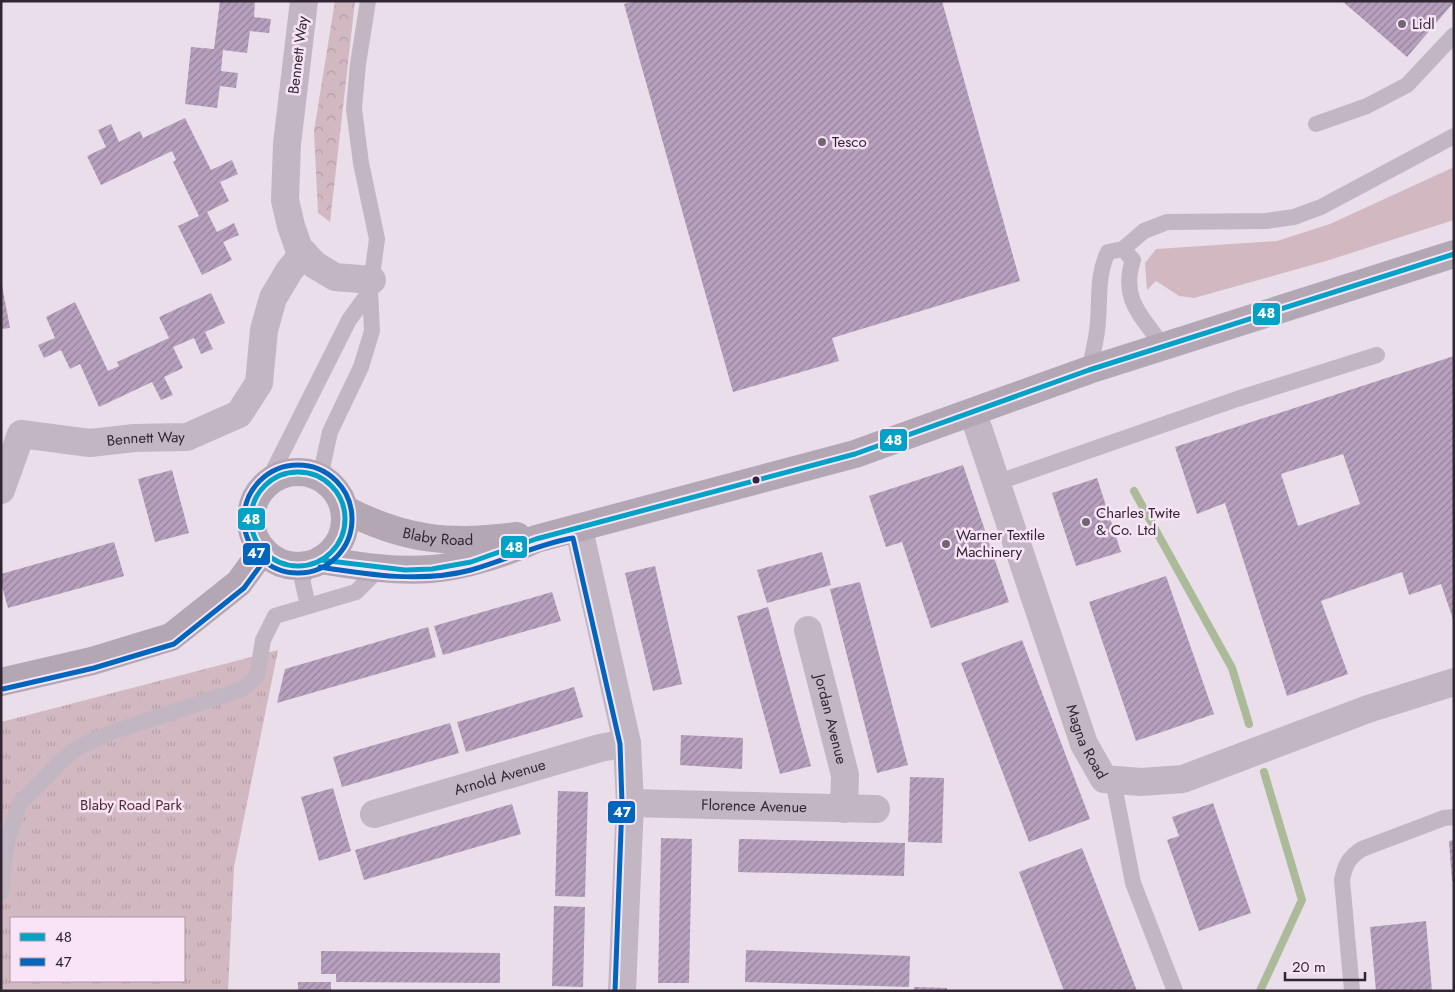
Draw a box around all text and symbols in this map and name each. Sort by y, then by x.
place label: Lidl [1412,13,1435,35]
street label: Bennett Way [282,14,314,95]
marker: Lidl [1396,18,1408,30]
place label: Tesco [832,131,867,153]
marker: Tesco [816,136,828,148]
line badge: 48 [1252,302,1281,326]
text: 48 [1257,303,1275,323]
street label: Bennett Way [105,426,185,452]
line badge: 48 [879,428,908,452]
text: 48 [884,430,902,450]
unlabelled marker [751,475,761,485]
place label: Charles Twite & Co. Ltd [1096,502,1180,541]
line badge: 48 [237,507,266,531]
text: 48 [242,509,260,529]
marker: Charles Twite & Co. Ltd [1080,516,1092,528]
street label: Blaby Road [400,522,473,551]
place label: Warner Textile Machinery [956,524,1045,563]
line badge: 48 [500,535,528,559]
text: 48 [505,537,523,557]
marker: Warner Textile Machinery [940,538,952,550]
line badge: 47 [242,542,271,566]
text: 47 [247,543,266,563]
street label: Jordan Avenue [808,670,853,767]
street label: Magna Road [1061,702,1113,783]
street label: Arnold Avenue [451,753,548,801]
park label: Blaby Road Park [80,794,182,816]
street label: Florence Avenue [701,794,807,818]
line badge: 47 [607,800,636,824]
text: 47 [613,802,632,822]
legend [10,917,185,982]
text: 48 [55,926,72,948]
scale bar [1285,950,1365,982]
text: 47 [55,951,72,973]
text: 20 m [1292,956,1326,978]

